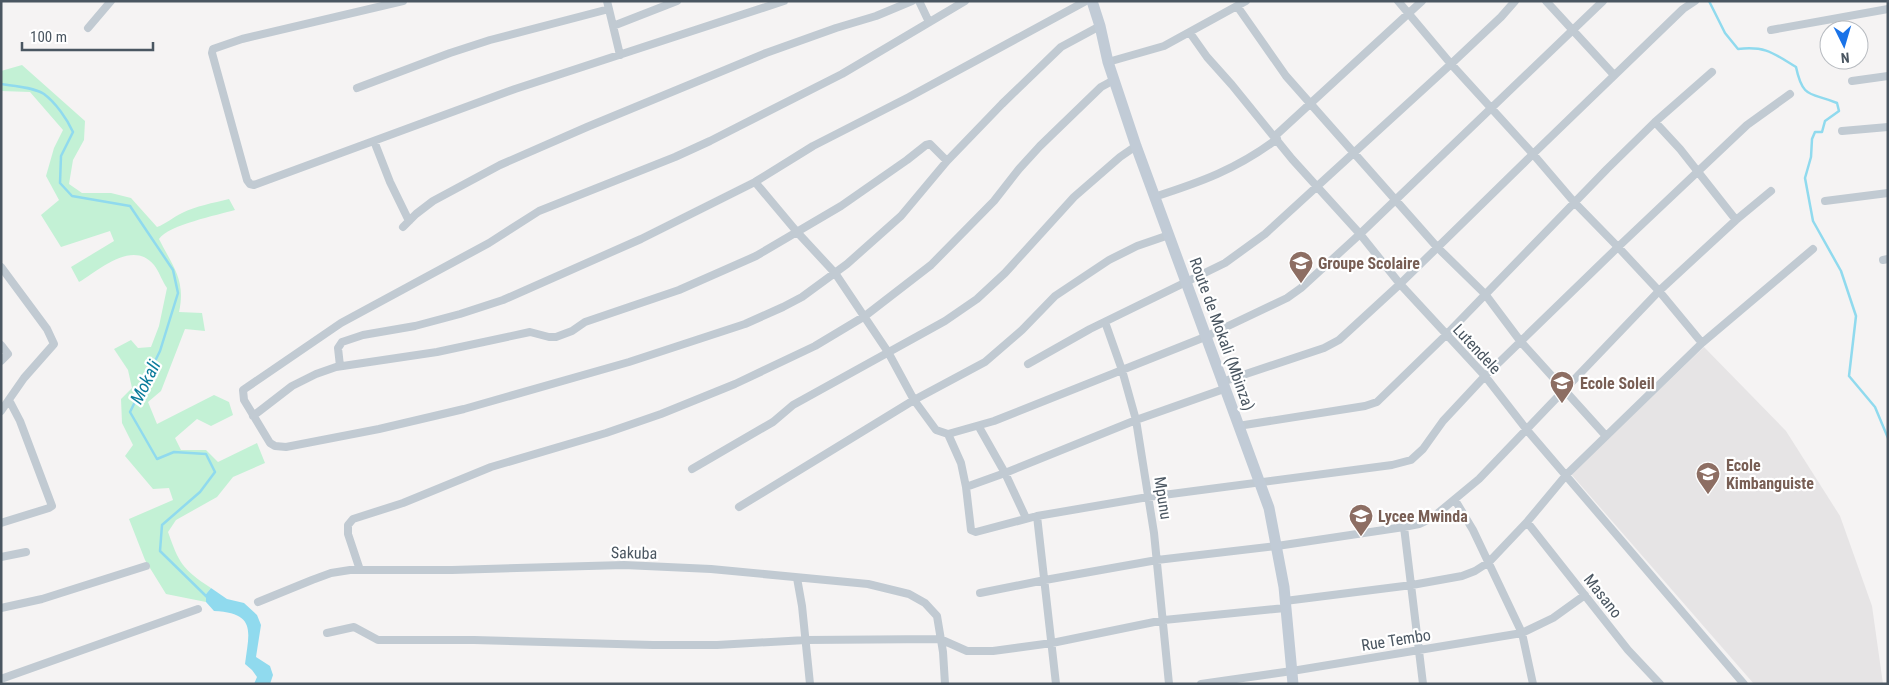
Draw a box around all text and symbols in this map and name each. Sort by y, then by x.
scale bar [22,20,154,52]
north arrow [1819,20,1869,70]
text: 100 m [30,28,67,46]
text: N [1840,50,1850,66]
school or university icon: Groupe Scolaire [1288,250,1314,284]
place label: Groupe Scolaire [1318,254,1420,273]
street label: Route de Mokali (Mbinza) [1185,255,1259,413]
street label: Lutendele [1449,320,1505,378]
water label: Mokali [125,356,165,407]
school or university icon: Ecole Soleil [1549,370,1575,404]
place label: Ecole Soleil [1580,374,1655,393]
place label: Ecole Kimbanguiste [1726,456,1814,493]
school or university icon: Ecole Kimbanguiste [1695,461,1721,495]
street label: Mpunu [1150,475,1176,521]
school or university icon: Lycee Mwinda [1348,503,1374,537]
place label: Lycee Mwinda [1378,507,1468,526]
street label: Sakuba [611,543,657,563]
street label: Masano [1580,570,1626,622]
street label: Rue Tembo [1360,625,1432,655]

